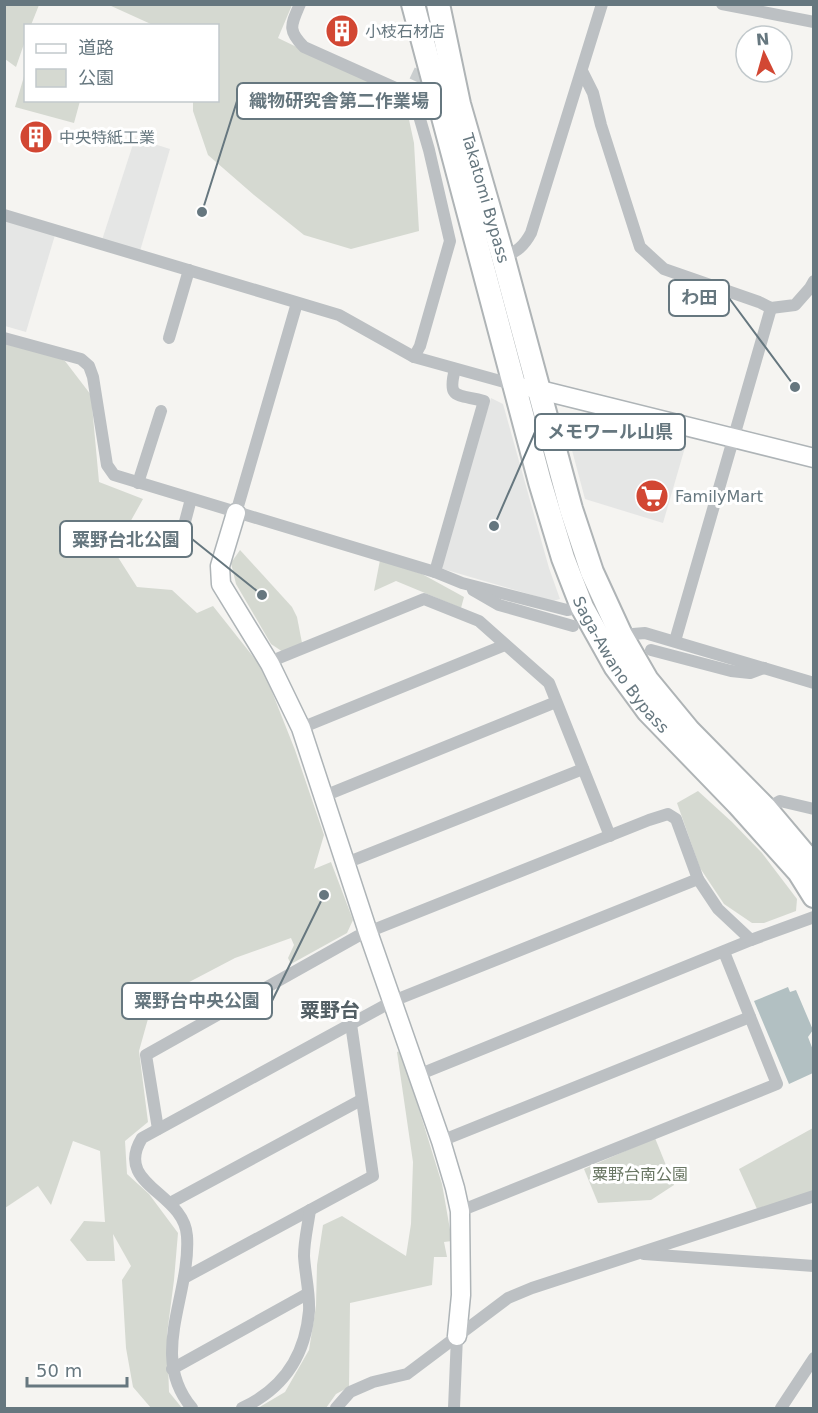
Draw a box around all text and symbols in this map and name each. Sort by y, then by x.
building icon: 小枝石材店 [324,13,360,49]
place label: 小枝石材店 [365,22,445,41]
legend [24,24,219,102]
north arrow [734,24,794,84]
text: N [755,30,770,50]
text: 道路 [78,37,114,58]
text: 公園 [78,67,114,88]
callout: 織物研究舎第二作業場 [237,83,441,119]
text: 織物研究舎第二作業場 [249,90,429,111]
building icon: 中央特紙工業 [18,119,54,155]
place label: 中央特紙工業 [59,128,155,147]
street label: Takatomi Bypass [458,130,513,265]
callout: わ田 [669,280,729,316]
text: わ田 [681,287,717,308]
callout: メモワール山県 [535,414,685,450]
text: メモワール山県 [547,421,673,442]
supermarket icon: FamilyMart [634,478,670,514]
place label: FamilyMart [675,487,763,506]
callout: 粟野台北公園 [60,521,192,557]
text: 粟野台北公園 [72,529,180,550]
street label: Saga-Awano Bypass [569,594,673,737]
callout: 粟野台中央公園 [122,983,272,1019]
text: 粟野台中央公園 [134,990,260,1011]
district label: 粟野台 [300,998,360,1022]
park label: 粟野台南公園 [592,1165,688,1184]
scale bar [27,1350,128,1388]
text: 50 m [36,1360,82,1381]

